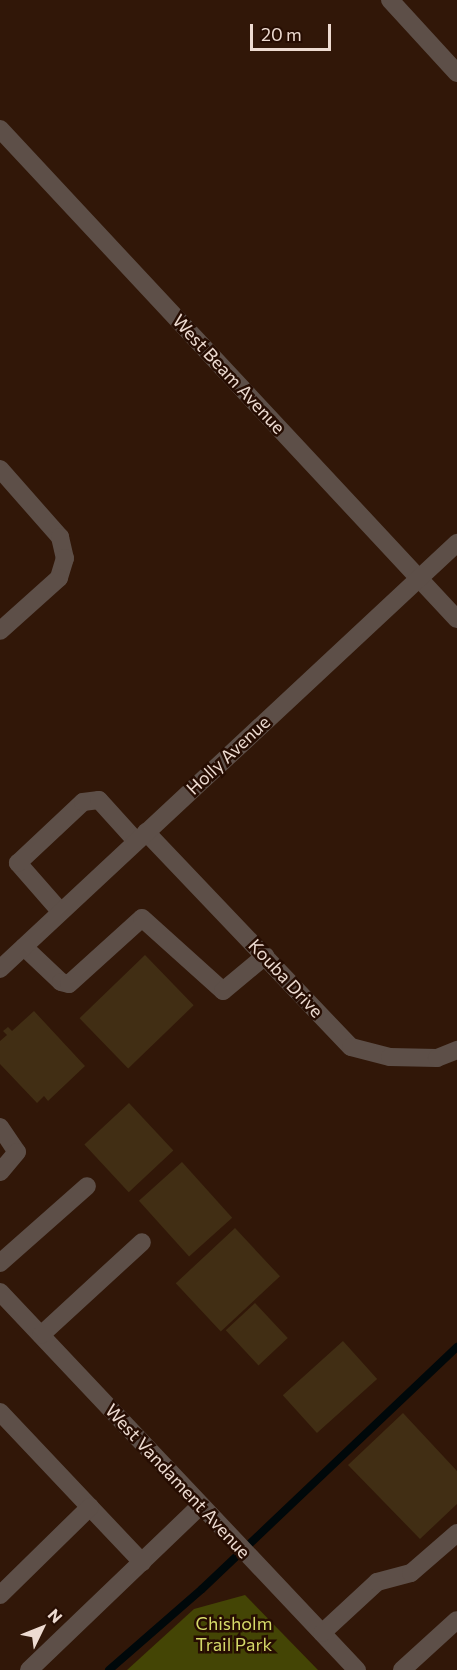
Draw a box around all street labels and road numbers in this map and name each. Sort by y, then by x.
street label: West Beam Avenue [168,310,290,438]
street label: Holly Avenue [182,711,274,799]
street label: Kouba Drive [244,934,328,1022]
street label: West Vandament Avenue [101,1399,255,1563]

